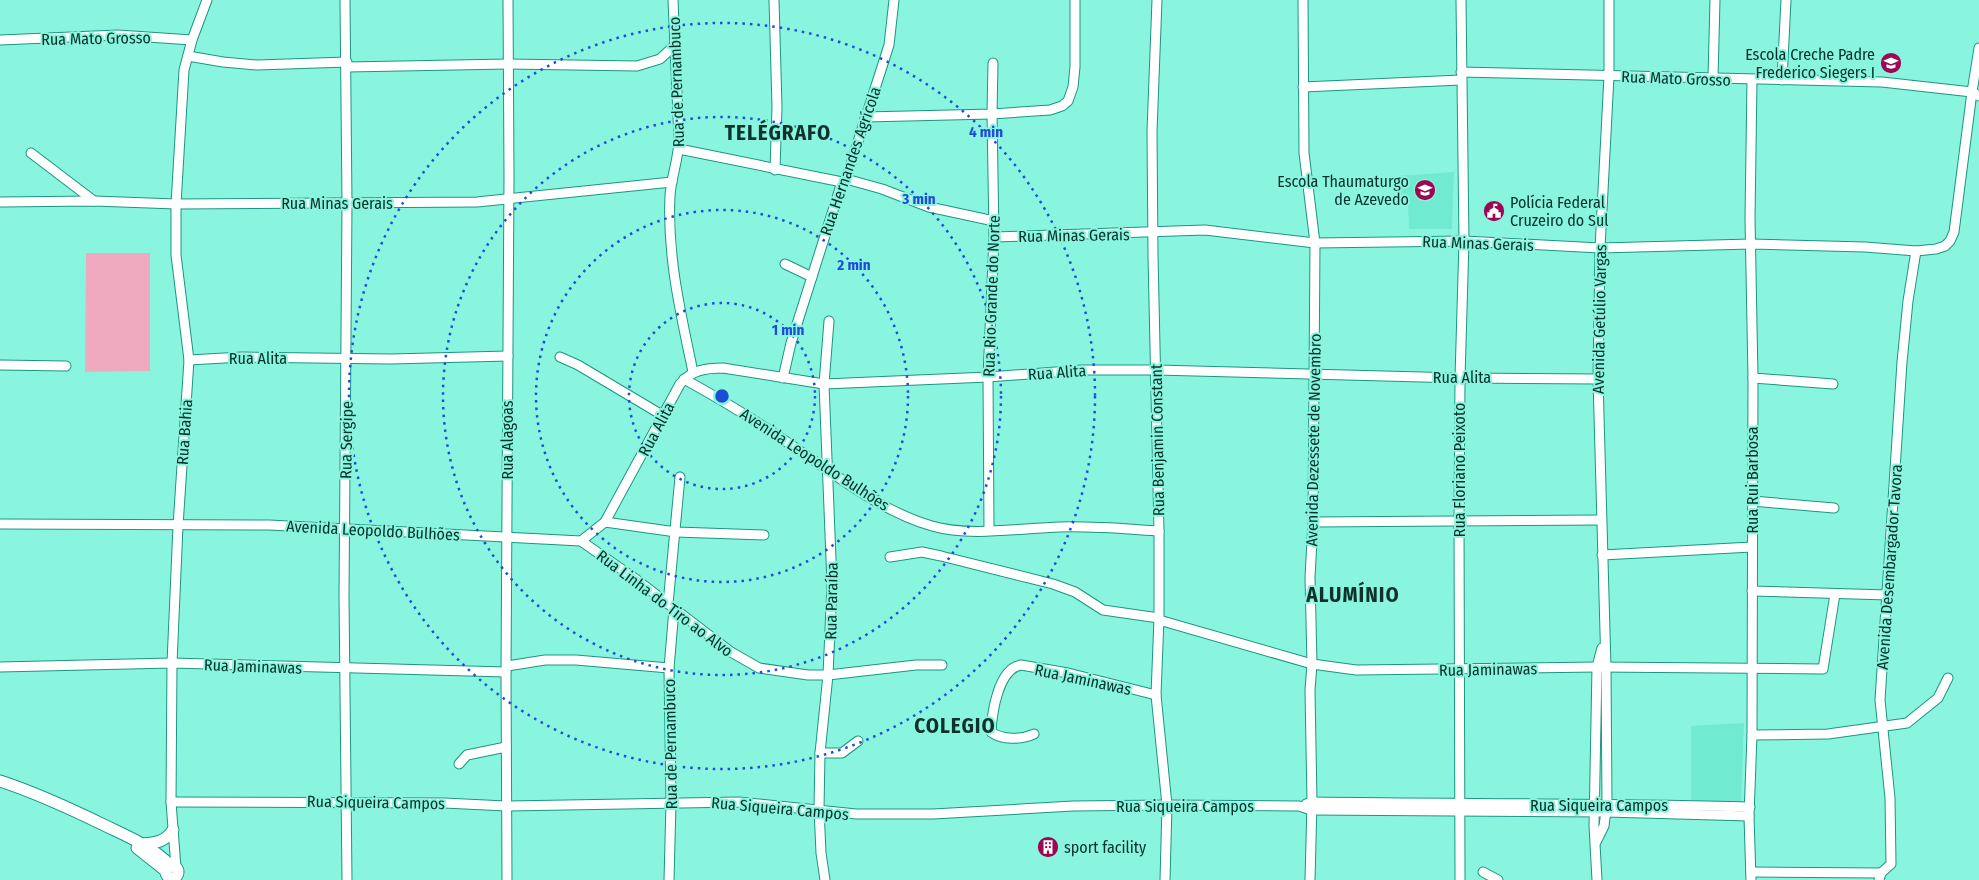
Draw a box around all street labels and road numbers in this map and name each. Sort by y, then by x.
street label: Rua de Pernambuco [665,16,688,148]
street label: Rua Mato Grosso [41,28,151,49]
street label: Rua Mato Grosso [1621,67,1731,90]
street label: Rua Hernandes Agrícola [816,84,885,238]
street label: Rua Minas Gerais [281,194,393,213]
street label: Rua Rio Grande do Norte [979,215,1004,377]
street label: Rua Minas Gerais [1018,225,1130,246]
street label: Rua Minas Gerais [1422,232,1534,255]
street label: Avenida Getúlio Vargas [1589,244,1610,394]
street label: Avenida Dezessete de Novembro [1302,333,1325,547]
street label: Rua Alita [229,349,287,368]
street label: Rua Alita [1027,361,1087,384]
street label: Rua Benjamin Constant [1147,363,1168,516]
street label: Rua Alita [1433,368,1491,387]
street label: Rua Bahia [173,399,196,465]
street label: Rua Alita [634,399,679,459]
street label: Rua Alagoas [498,400,517,480]
street label: Rua Sergipe [336,401,357,479]
street label: Rua Floriano Peixoto [1450,403,1469,537]
street label: Avenida Leopoldo Bulhões [737,404,893,515]
street label: Rua Rui Barbosa [1743,426,1762,534]
street label: Avenida Desembargador Tavora [1873,464,1906,670]
street label: Avenida Leopoldo Bulhões [286,516,460,545]
street label: Rua Linha do Tiro ao Alvo [593,546,737,661]
street label: Rua Paraíba [821,562,842,640]
street label: Rua Jaminawas [204,655,303,678]
street label: Rua Jaminawas [1439,659,1537,680]
street label: Rua Jaminawas [1033,660,1133,699]
street label: Rua de Pernambuco [660,678,681,810]
street label: Rua Siqueira Campos [307,792,445,813]
street label: Rua Siqueira Campos [710,793,850,824]
street label: Rua Siqueira Campos [1530,796,1668,815]
street label: Rua Siqueira Campos [1116,797,1254,816]

